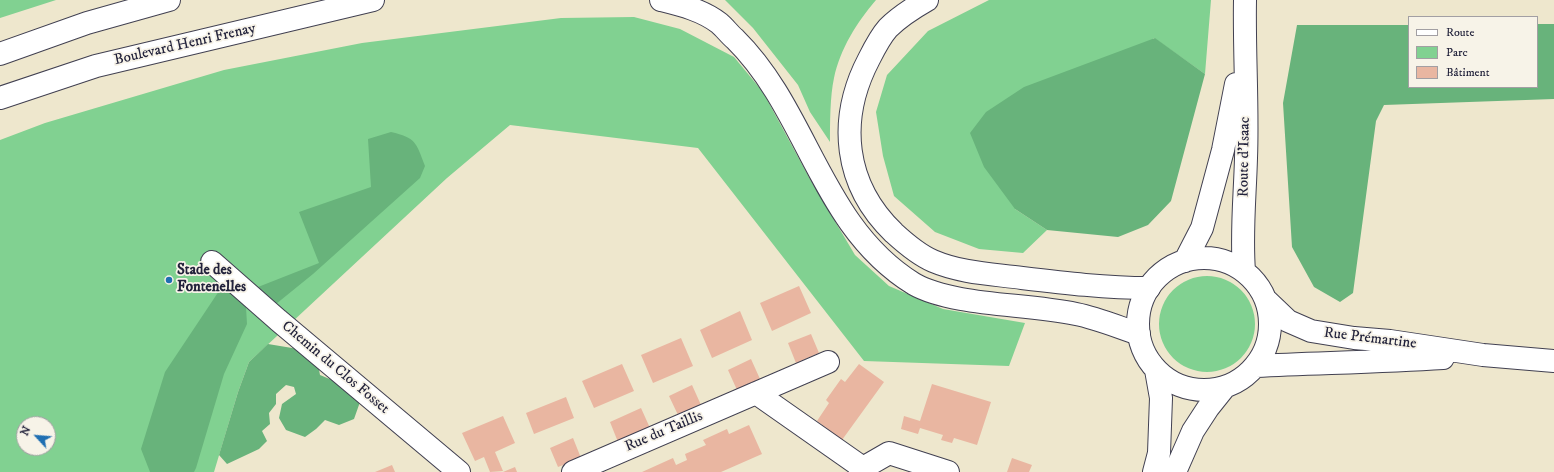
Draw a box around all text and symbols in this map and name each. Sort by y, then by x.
legend [1408,16,1538,88]
street label: Boulevard Henri Frenay [113,20,257,70]
text: Route [1446,25,1474,40]
text: Parc [1446,45,1468,60]
text: Bâtiment [1446,65,1490,80]
street label: Route d'Isaac [1235,117,1255,197]
place label: Stade des Fontenelles [177,262,246,297]
marker: Stade des Fontenelles [164,275,174,285]
street label: Chemin du Clos Fosset [277,318,393,418]
street label: Rue Prémartine [1323,324,1417,354]
street label: Rue du Taillis [622,408,706,456]
north arrow [16,416,56,456]
text: N [18,424,34,438]

